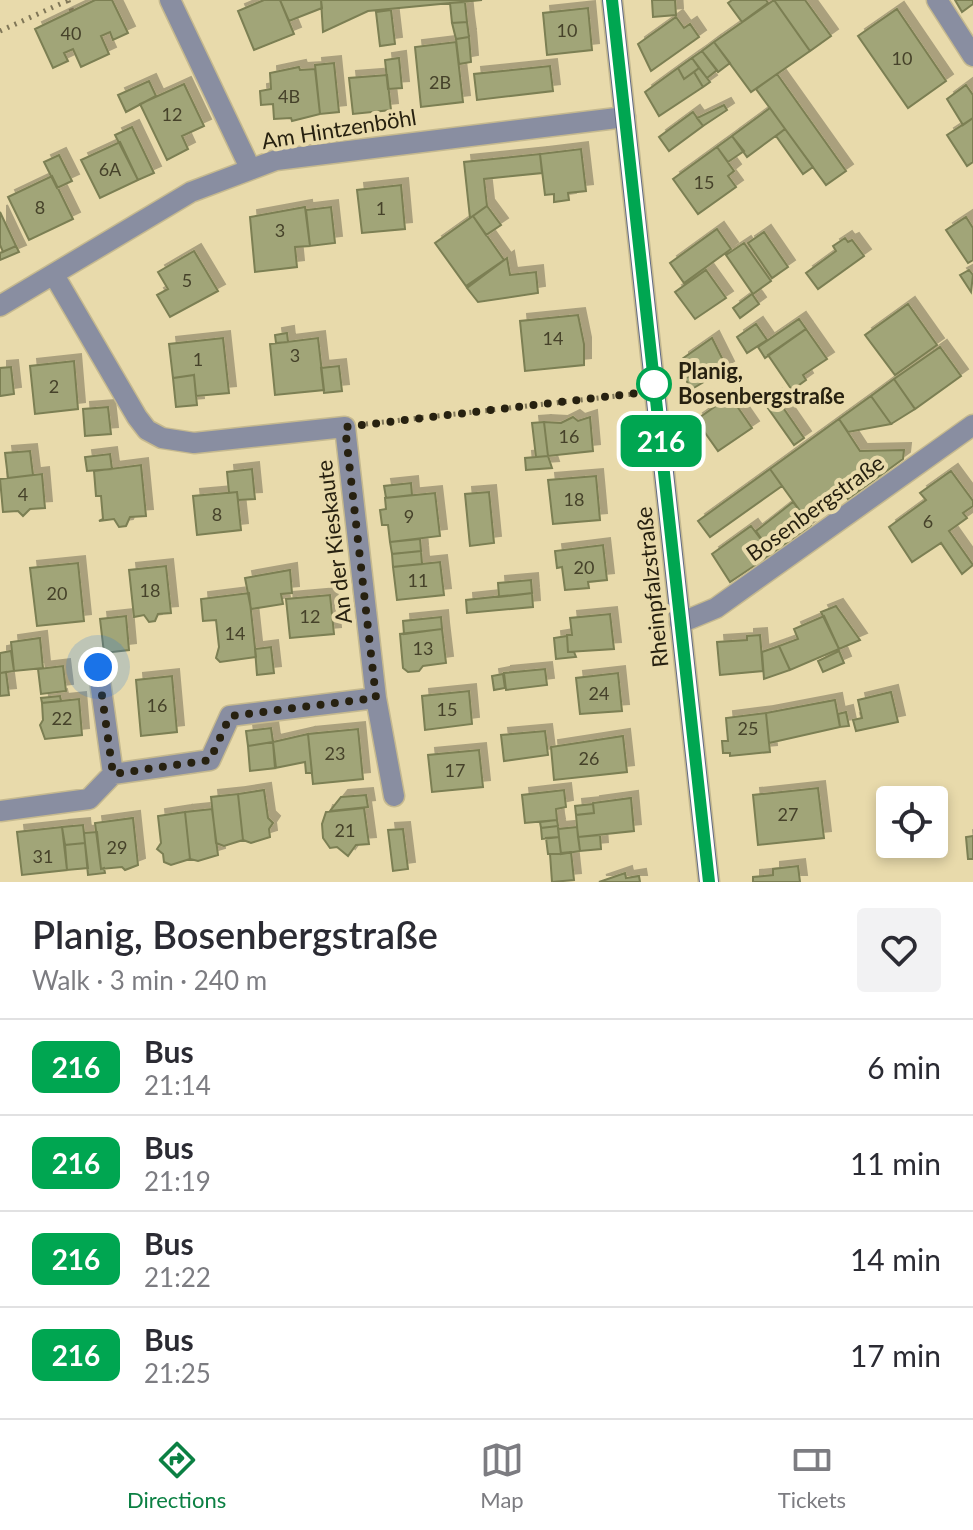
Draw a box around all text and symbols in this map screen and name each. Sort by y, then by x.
house number: 10 [557,19,577,41]
house number: 40 [61,22,81,44]
house number: 10 [892,47,912,69]
house number: 2B [429,71,451,93]
house number: 4B [278,85,300,107]
house number: 12 [162,103,182,125]
street label: Am Hintzenböhl [260,103,418,154]
house number: 6A [99,158,122,180]
house number: 15 [694,171,714,193]
house number: 8 [35,196,45,218]
house number: 1 [376,197,386,219]
house number: 3 [275,219,285,241]
house number: 5 [182,269,192,291]
house number: 14 [543,327,563,349]
house number: 3 [290,344,300,366]
house number: 1 [193,348,203,370]
place label: Planig, Bosenbergstraße [678,357,845,409]
marker: Planig, Bosenbergstraße [637,367,671,401]
house number: 2 [49,375,59,397]
line badge: 216 [615,415,707,467]
text: 216 [637,424,685,458]
house number: 16 [559,425,579,447]
street label: Bosenbergstraße [741,449,889,567]
street label: An der Kieskaute [310,459,357,625]
house number: 4 [18,483,28,505]
house number: 18 [564,488,584,510]
house number: 8 [212,503,222,525]
house number: 9 [404,505,414,527]
street label: Rheinpfalzstraße [630,505,673,669]
house number: 6 [923,510,933,532]
house number: 20 [574,556,594,578]
house number: 11 [408,569,428,591]
house number: 18 [140,579,160,601]
house number: 20 [47,582,67,604]
house number: 12 [300,605,320,627]
house number: 14 [225,622,245,644]
house number: 13 [413,637,433,659]
your location [78,647,118,687]
house number: 24 [589,682,609,704]
house number: 16 [147,694,167,716]
house number: 15 [437,698,457,720]
house number: 22 [52,707,72,729]
house number: 25 [738,717,758,739]
house number: 23 [325,742,345,764]
house number: 26 [579,747,599,769]
house number: 17 [445,759,465,781]
map controls [876,786,948,858]
button: locate [876,786,948,858]
house number: 27 [778,803,798,825]
house number: 21 [335,819,355,841]
house number: 29 [107,836,127,858]
house number: 31 [33,845,53,867]
button: heart [857,908,941,992]
text: Planig, Bosenbergstraße [32,911,438,957]
text: Walk · 3 min · 240 m [32,964,267,996]
text: Bus [144,1033,194,1069]
text: 6 min [867,1049,941,1085]
text: 216 [52,1050,100,1084]
text: 21:14 [144,1069,211,1101]
text: Bus [144,1129,194,1165]
text: 11 min [850,1145,941,1181]
text: 216 [52,1146,100,1180]
text: 21:19 [144,1165,211,1197]
text: Bus [144,1225,194,1261]
text: 14 min [850,1241,941,1277]
text: 216 [52,1242,100,1276]
text: 21:22 [144,1261,211,1293]
text: Bus [144,1321,194,1357]
text: 17 min [850,1337,941,1373]
text: 216 [52,1338,100,1372]
text: 21:25 [144,1357,211,1389]
tab: Directions [127,1438,226,1513]
tab: Map [480,1438,524,1513]
tab: Tickets [778,1438,846,1513]

